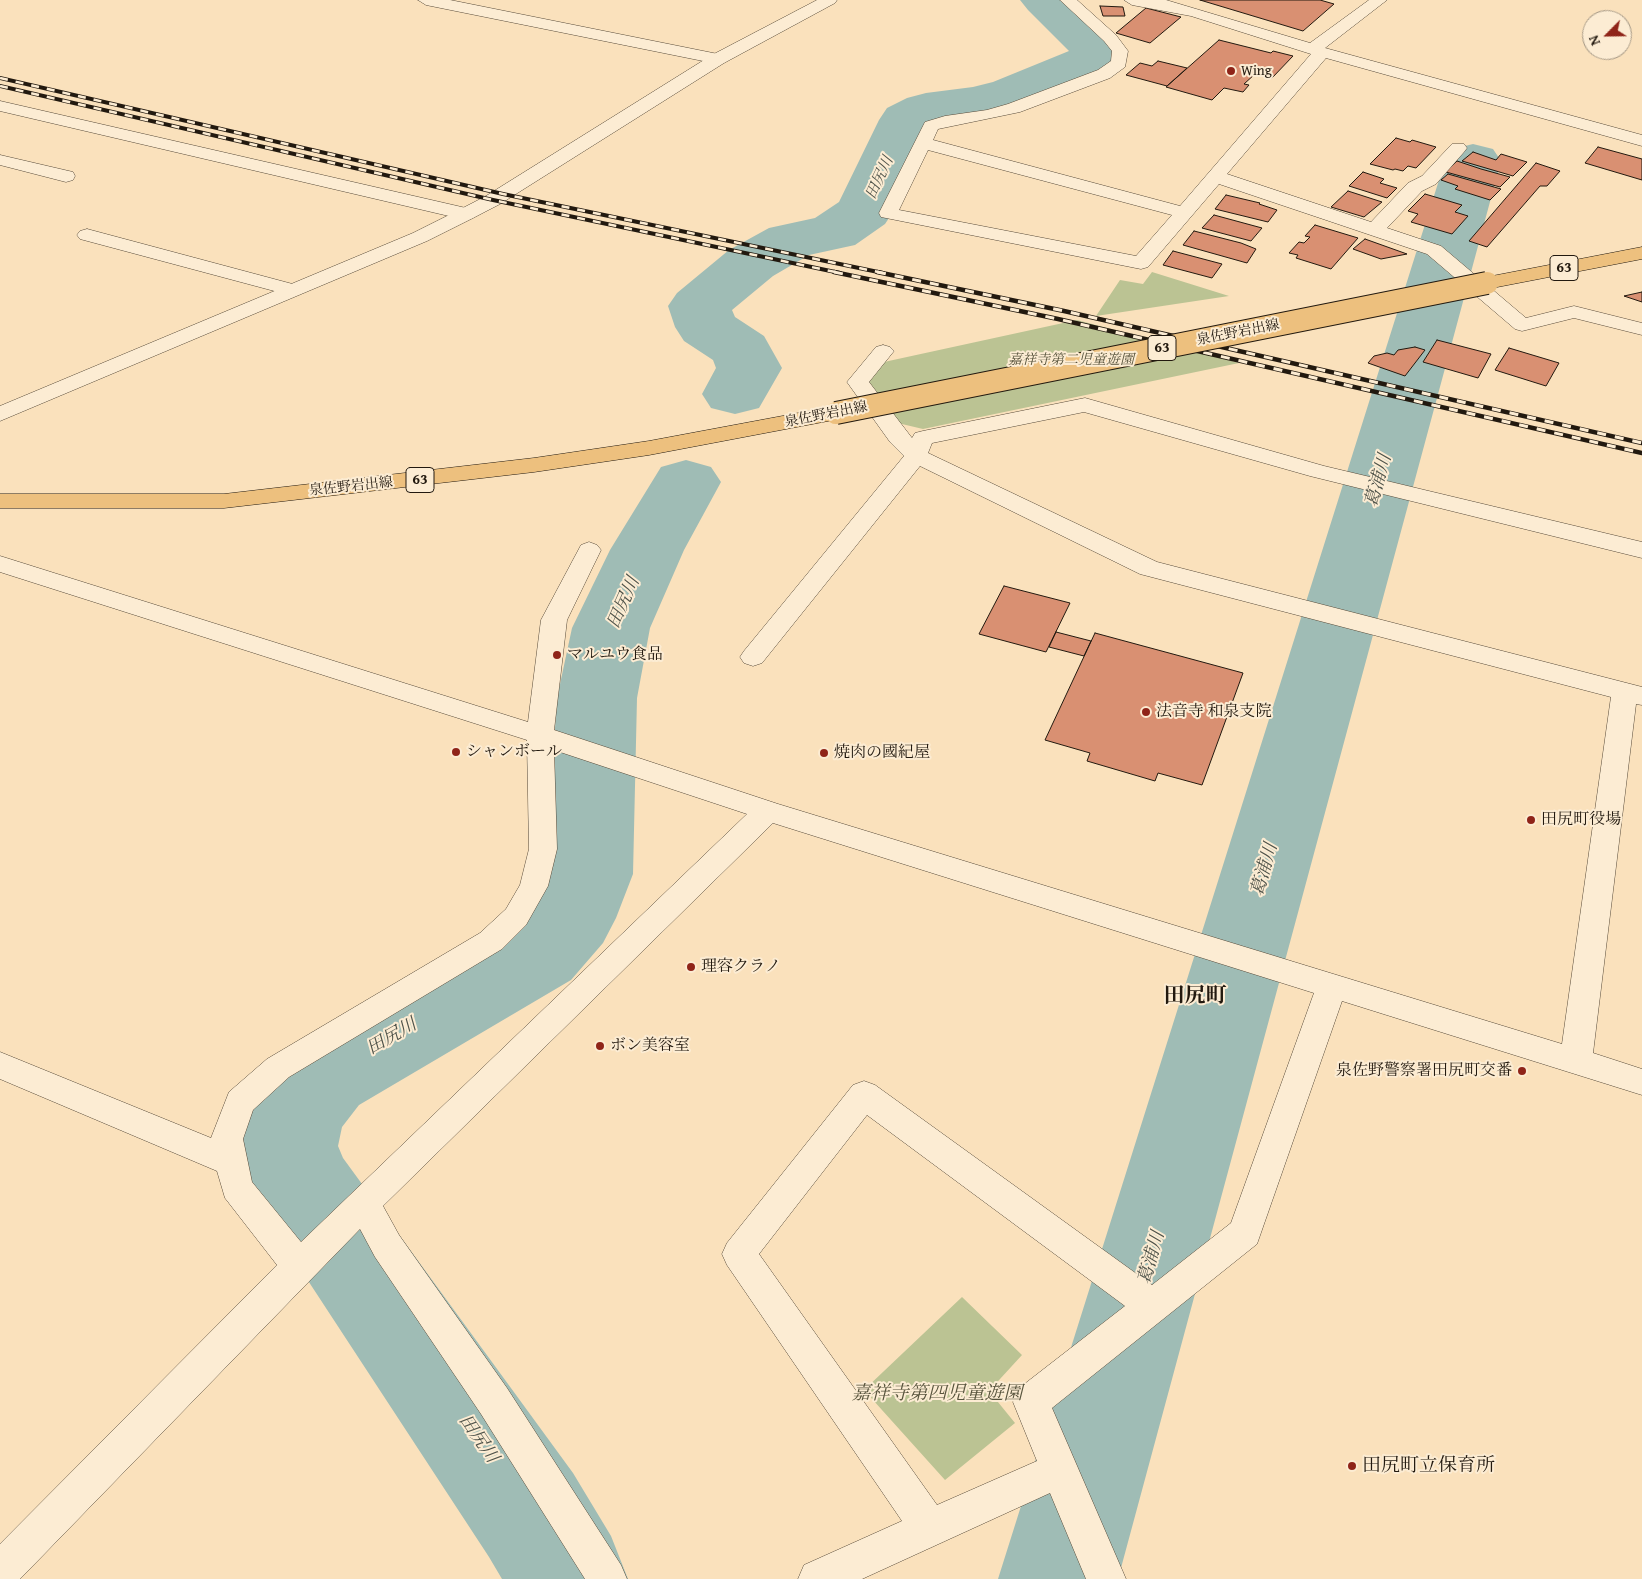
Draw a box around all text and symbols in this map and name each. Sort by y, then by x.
north arrow [1582,10,1632,60]
text: N [1583,32,1605,49]
place label: Wing [1241,63,1272,79]
marker: Wing [1225,65,1237,77]
water label: 田尻川 [862,154,898,202]
road number: 63 [1550,256,1578,280]
street label: 泉佐野岩出線 [1195,317,1281,349]
road number: 63 [1148,336,1176,360]
park label: 嘉祥寺第二児童遊園 [1008,352,1134,368]
street label: 泉佐野岩出線 [783,399,869,431]
water label: 葛浦川 [1361,452,1397,510]
road number: 63 [406,468,434,492]
street label: 泉佐野岩出線 [308,474,394,500]
water label: 田尻川 [603,574,645,632]
place label: マルユウ食品 [567,645,663,665]
marker: マルユウ食品 [551,649,563,661]
place label: 法音寺 和泉支院 [1156,702,1272,722]
marker: 法音寺 和泉支院 [1140,706,1152,718]
place label: シャンボール [466,742,562,762]
place label: 焼肉の國紀屋 [834,743,930,763]
marker: シャンボール [450,746,462,758]
marker: 焼肉の國紀屋 [818,747,830,759]
place label: 田尻町役場 [1541,810,1621,830]
marker: 田尻町役場 [1525,814,1537,826]
water label: 葛浦川 [1247,841,1283,899]
place label: 理容クラノ [701,957,781,977]
marker: 理容クラノ [685,961,697,973]
district label: 田尻町 [1164,984,1226,1010]
water label: 田尻川 [363,1014,421,1060]
place label: ボン美容室 [610,1036,690,1056]
marker: ボン美容室 [594,1040,606,1052]
place label: 泉佐野警察署田尻町交番 [1336,1061,1512,1081]
marker: 泉佐野警察署田尻町交番 [1516,1065,1528,1077]
water label: 葛浦川 [1134,1229,1170,1287]
park label: 嘉祥寺第四児童遊園 [852,1383,1022,1405]
water label: 田尻川 [454,1411,502,1467]
place label: 田尻町立保育所 [1362,1455,1495,1477]
marker: 田尻町立保育所 [1346,1460,1358,1472]

